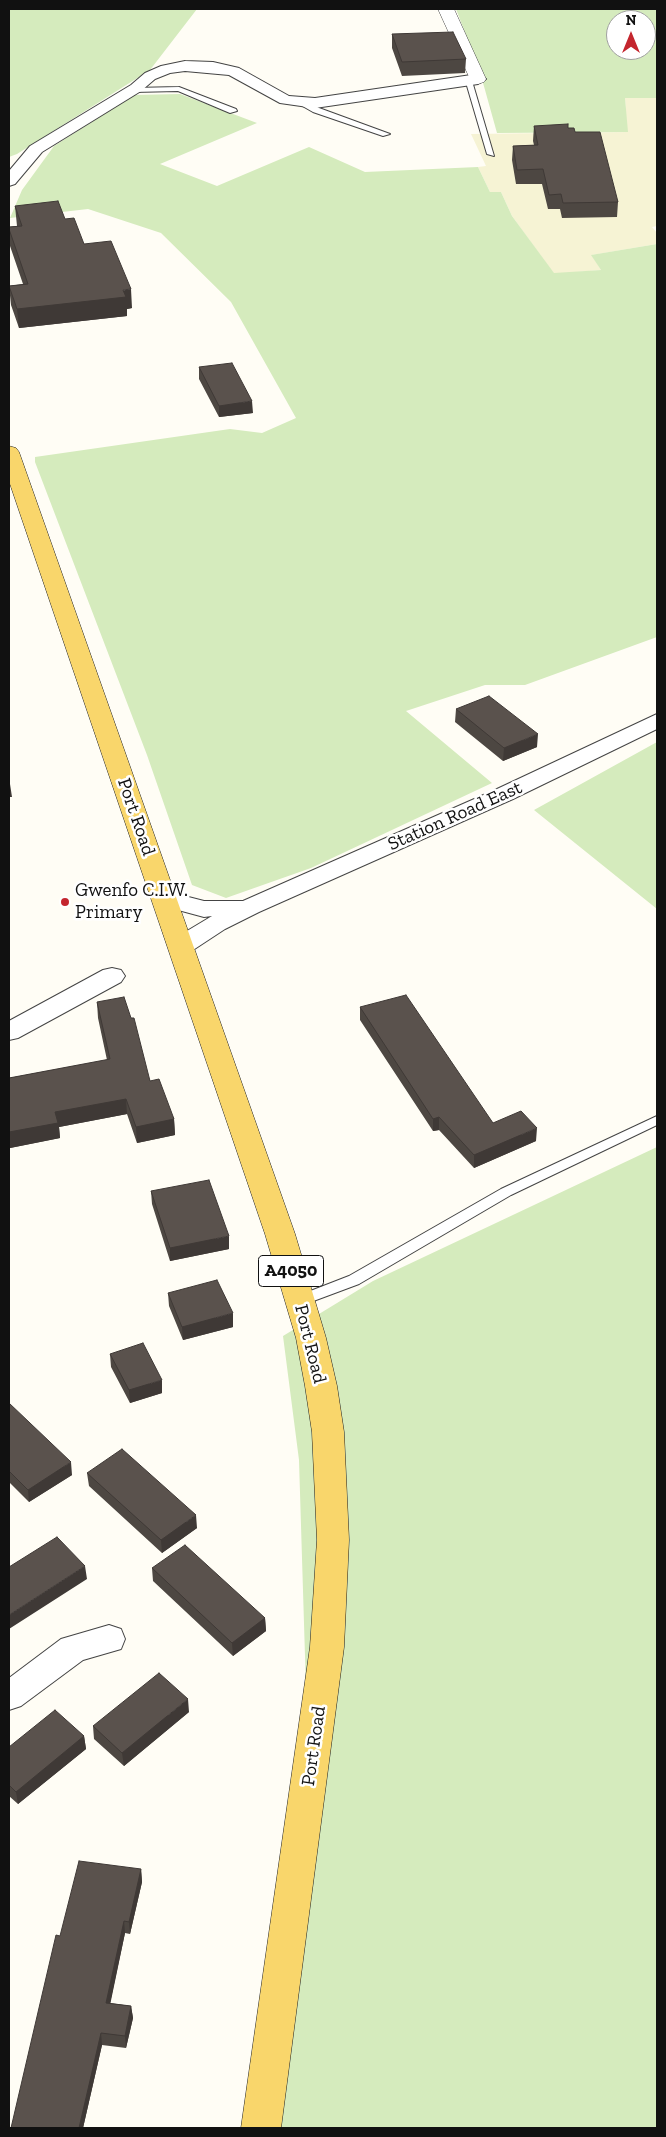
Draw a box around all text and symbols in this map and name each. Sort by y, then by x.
north arrow [606,10,656,60]
text: N [626,12,636,29]
street label: Port Road [112,775,160,859]
street label: Station Road East [384,776,526,856]
place label: Gwenfo C.I.W. Primary [75,880,188,924]
marker: Gwenfo C.I.W. Primary [59,896,71,908]
road number: A4050 [258,1256,324,1286]
street label: Port Road [289,1302,331,1386]
street label: Port Road [297,1705,331,1787]

